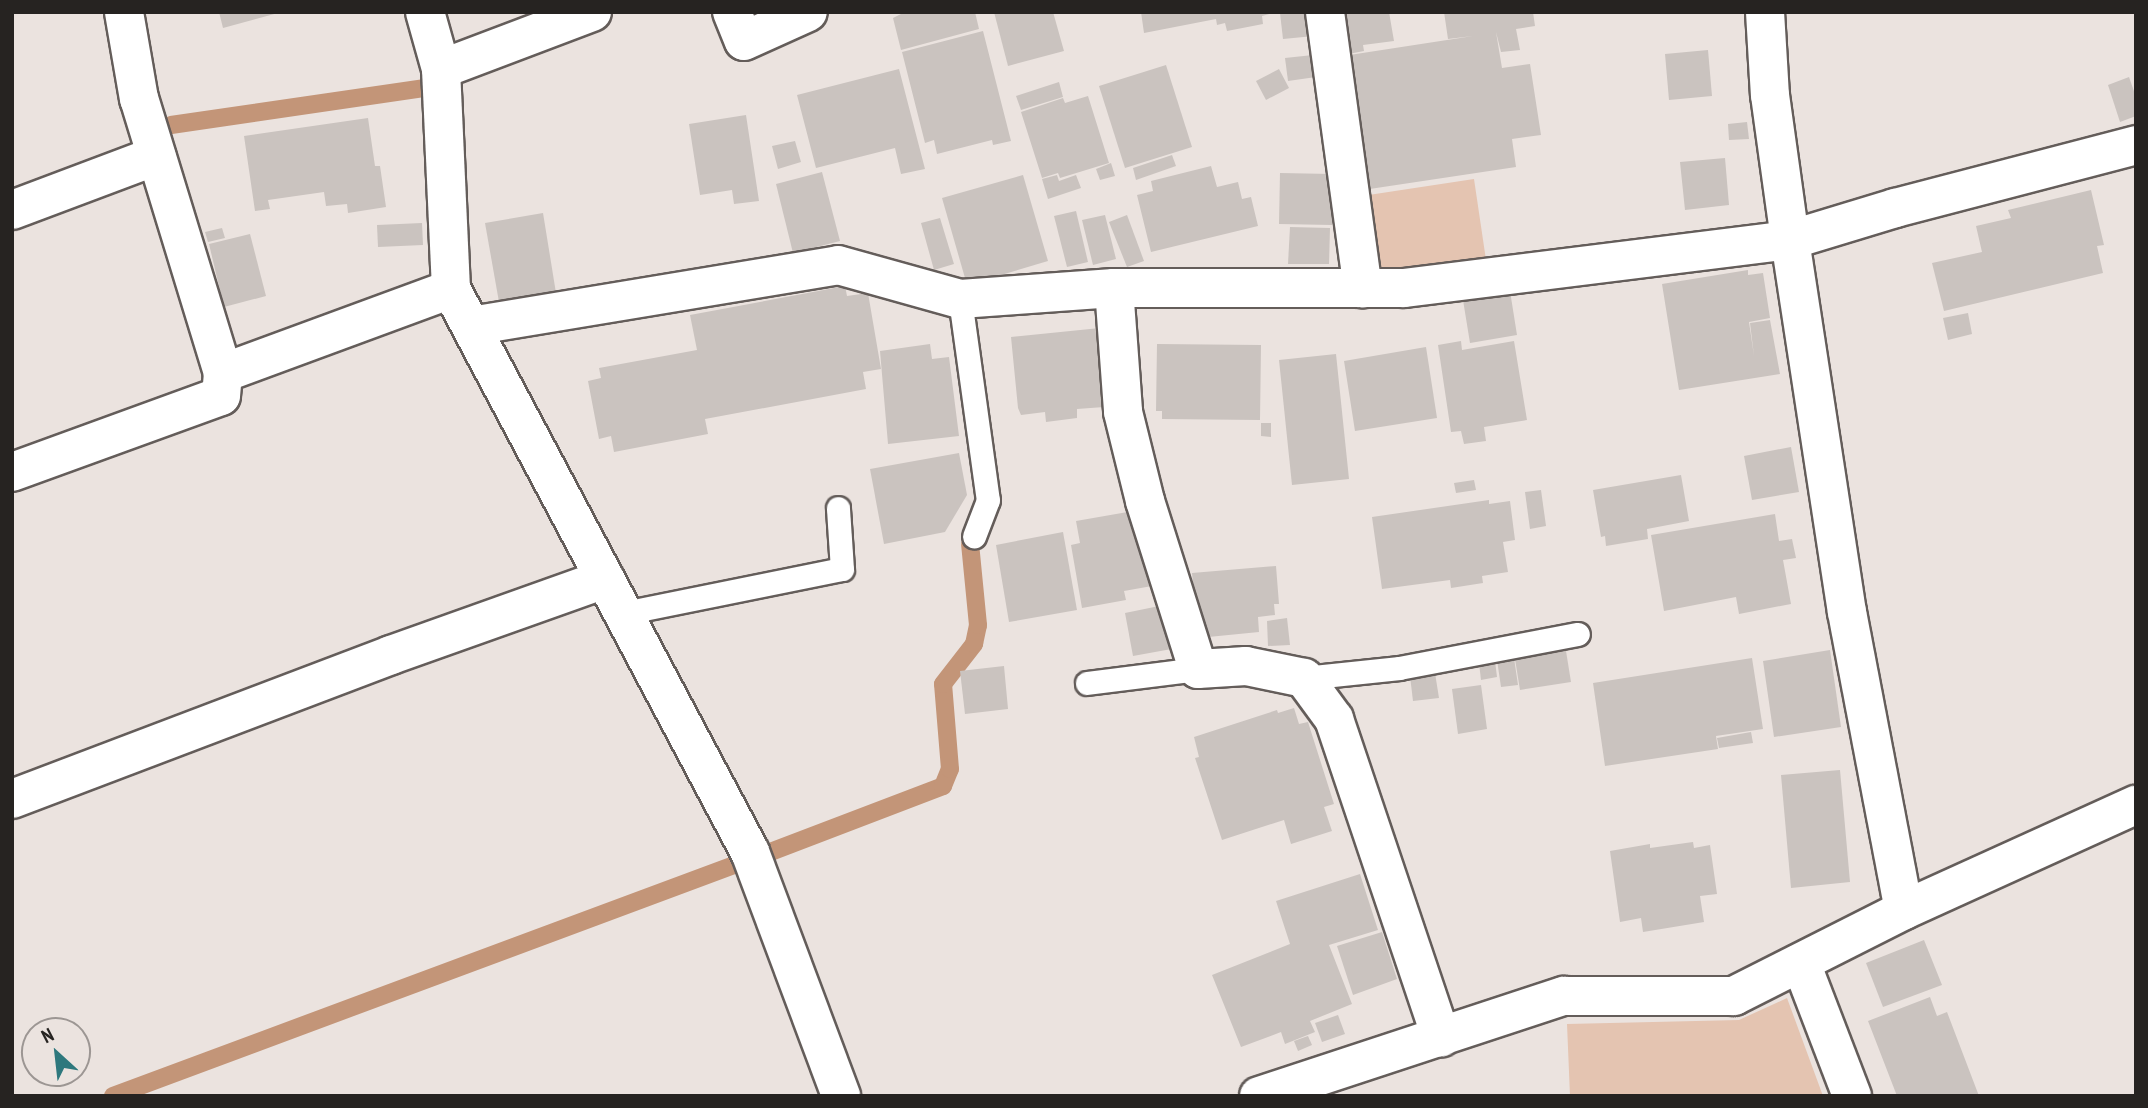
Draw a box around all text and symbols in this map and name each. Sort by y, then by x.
north arrow [21,1017,91,1087]
text: N [37,1022,57,1048]

